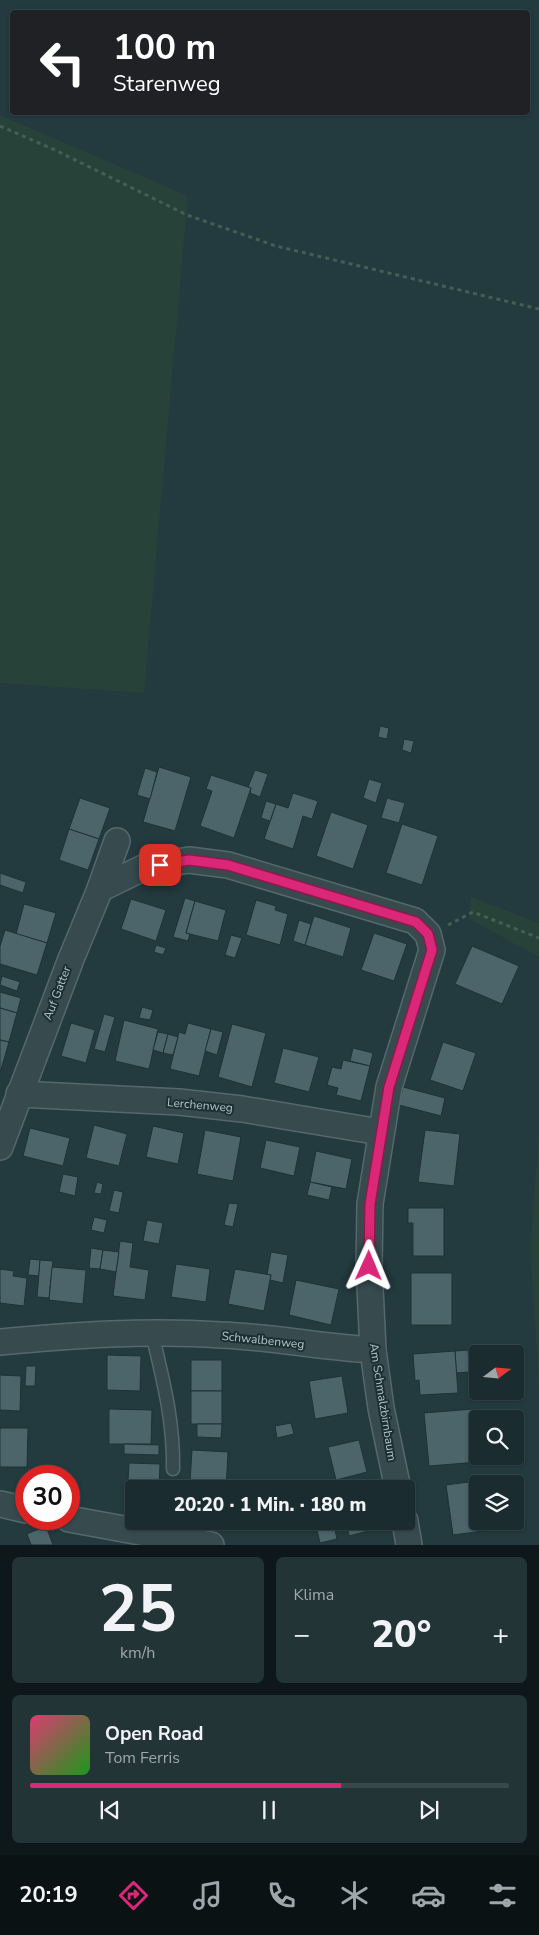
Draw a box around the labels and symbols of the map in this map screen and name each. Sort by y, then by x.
pin [139,844,181,886]
street label: Auf Gatter [39,963,75,1022]
street label: Lerchenweg [166,1094,234,1116]
position arrow [342,1239,394,1291]
street label: Schwalbenweg [221,1328,305,1352]
street label: Am Schmalzbirnbaum [366,1342,400,1462]
north arrow [469,1345,524,1400]
speed limit sign: 30 [15,1465,80,1530]

